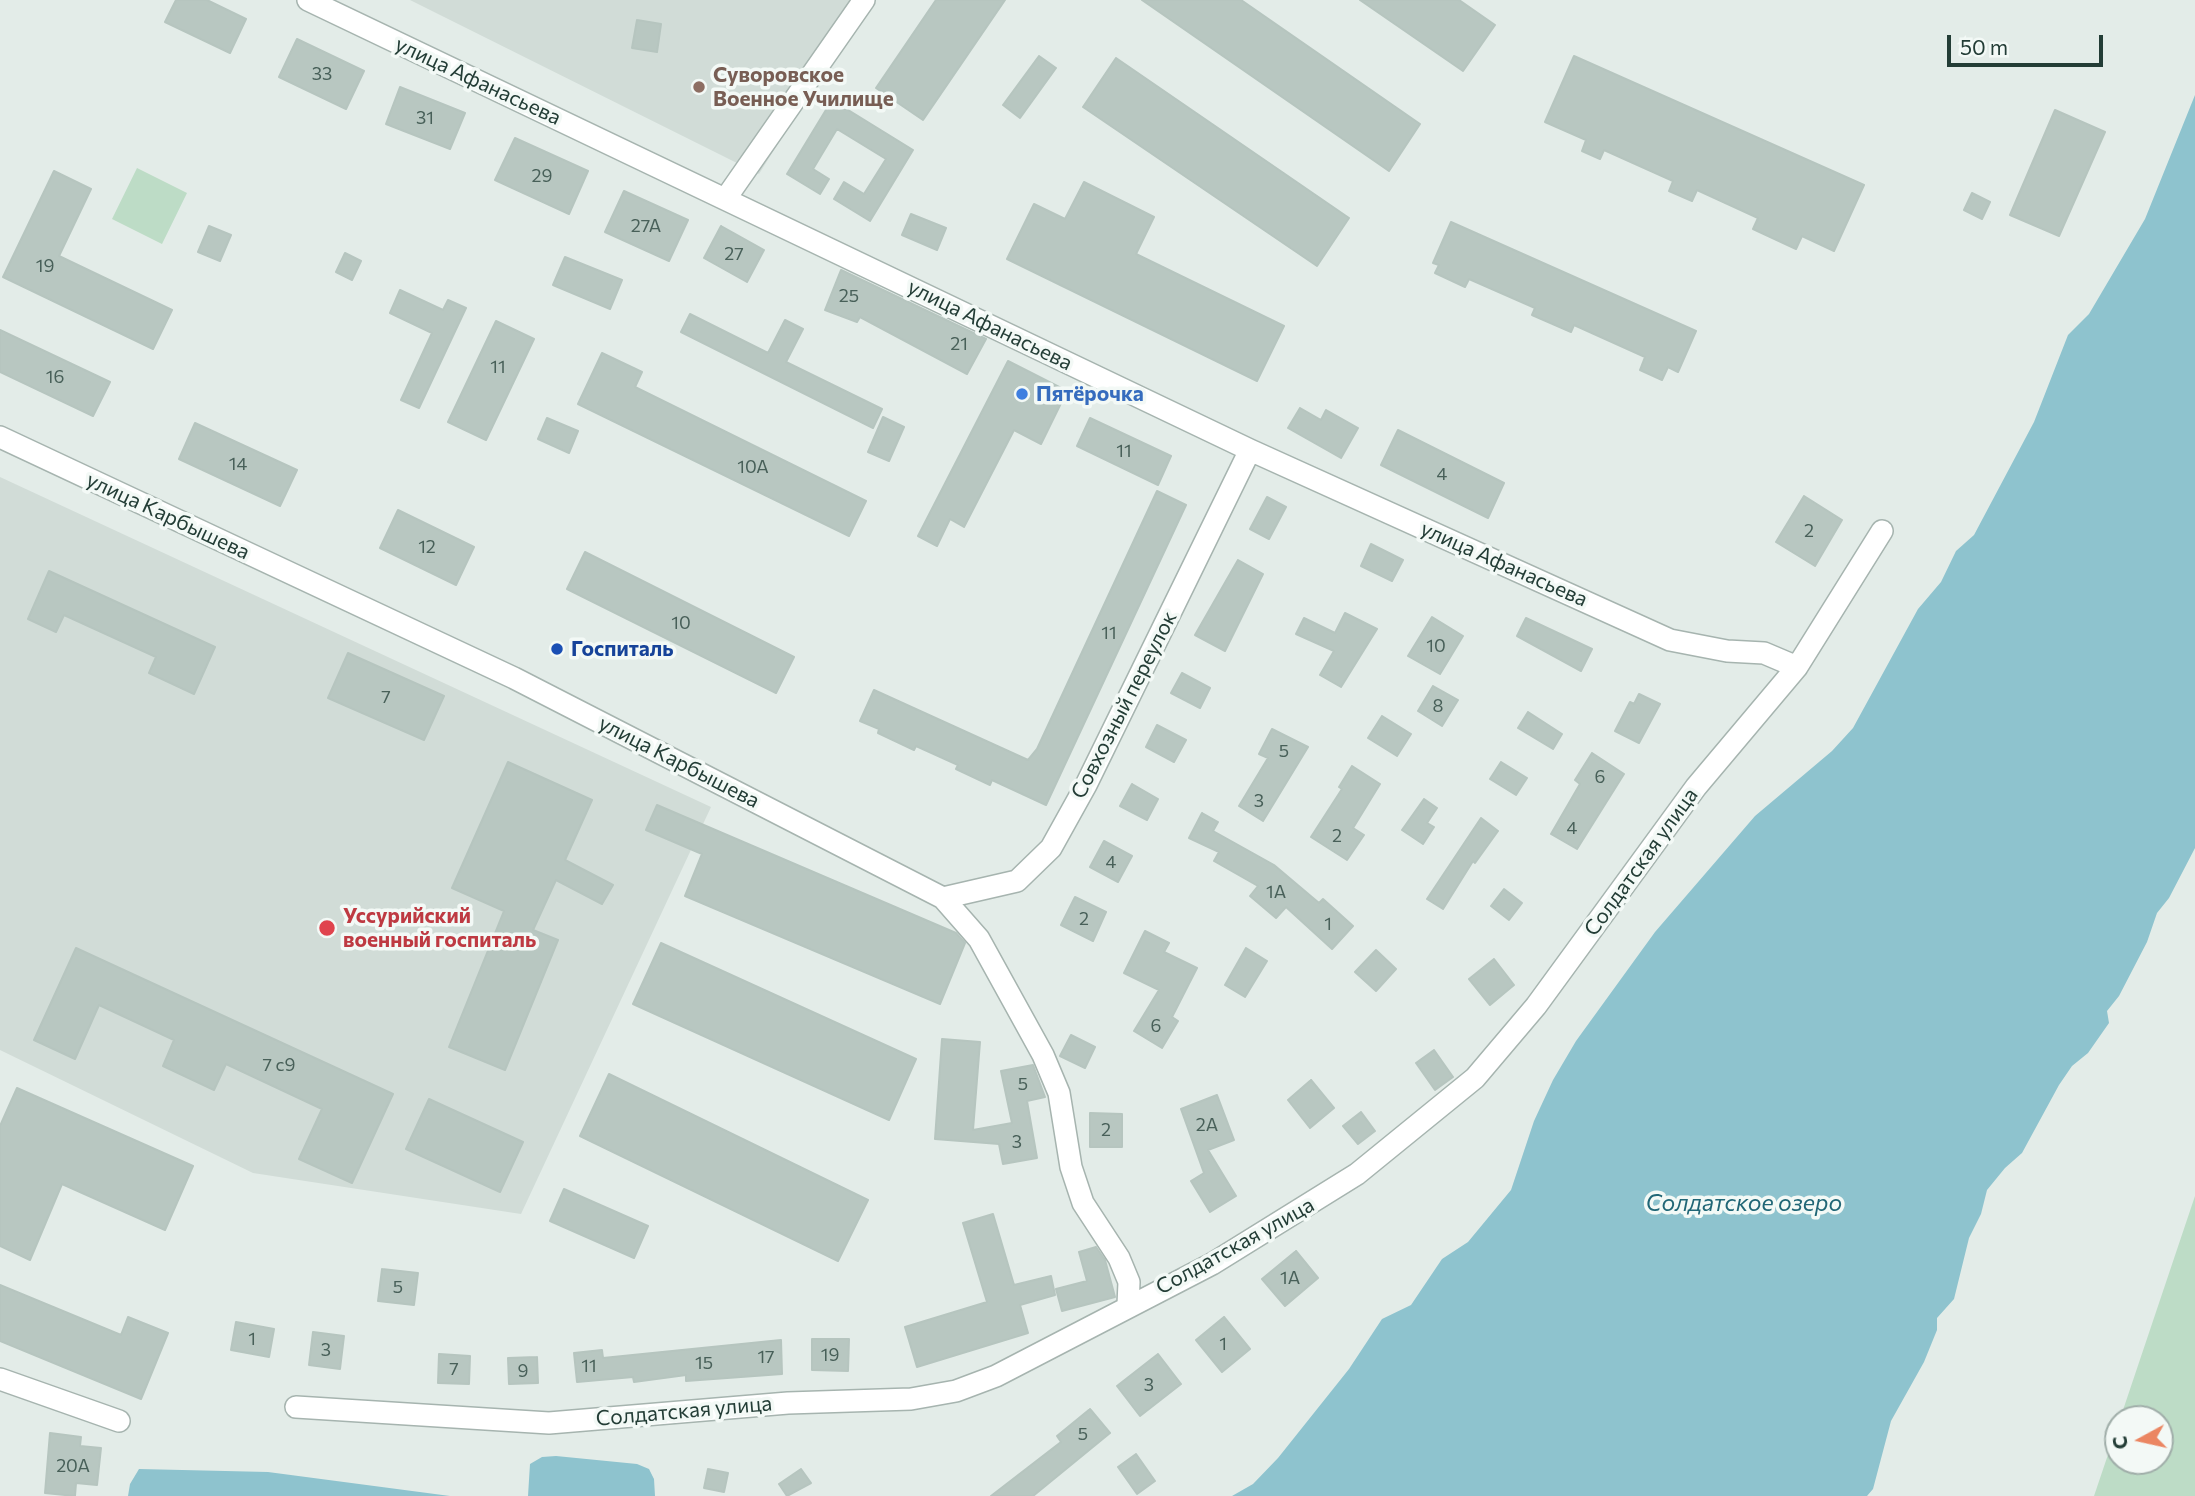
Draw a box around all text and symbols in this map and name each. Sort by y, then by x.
scale bar [1950,21,2106,65]
street label: улица Афанасьева [391,32,565,130]
text: 50 m [1960,34,2008,59]
place label: Суворовское Военное Училище [713,62,894,112]
house number: 33 [312,63,332,85]
marker: Суворовское Военное Училище [691,79,707,95]
house number: 31 [416,107,434,129]
house number: 29 [532,165,552,187]
house number: 27А [631,215,661,237]
house number: 27 [724,243,744,265]
house number: 19 [36,255,54,277]
street label: улица Афанасьева [904,274,1076,376]
house number: 25 [839,285,859,307]
house number: 21 [950,333,968,355]
house number: 11 [490,356,506,378]
house number: 16 [46,366,64,388]
place label: Пятёрочка [1036,381,1144,407]
marker: Пятёрочка [1014,386,1030,402]
house number: 11 [1116,440,1132,462]
house number: 14 [229,453,247,475]
house number: 10А [737,456,769,478]
house number: 4 [1437,463,1447,485]
street label: улица Карбышева [82,467,254,565]
street label: улица Афанасьева [1417,516,1591,612]
house number: 2 [1804,520,1814,542]
house number: 12 [418,536,436,558]
street label: Совхозный переулок [1066,607,1182,803]
house number: 10 [671,612,691,634]
house number: 11 [1101,622,1117,644]
house number: 10 [1426,635,1446,657]
place label: Госпиталь [571,636,674,662]
marker: Госпиталь [549,641,565,657]
house number: 7 [381,686,391,708]
house number: 8 [1433,695,1443,717]
street label: улица Карбышева [594,711,764,813]
house number: 5 [1279,740,1289,762]
house number: 6 [1595,766,1605,788]
street label: Солдатская улица [1579,783,1703,941]
house number: 3 [1254,790,1264,812]
house number: 4 [1567,817,1577,839]
house number: 2 [1332,825,1342,847]
house number: 4 [1106,851,1116,873]
house number: 1А [1266,881,1286,903]
place label: Уссурийский военный госпиталь [343,903,536,953]
house number: 2 [1079,908,1089,930]
house number: 1 [1324,913,1332,935]
marker: Уссурийский военный госпиталь [317,918,337,938]
house number: 6 [1151,1015,1161,1037]
house number: 7 с9 [263,1054,295,1076]
house number: 5 [1018,1073,1028,1095]
house number: 2А [1196,1114,1218,1136]
house number: 2 [1101,1119,1111,1141]
house number: 3 [1012,1131,1022,1153]
water label: Солдатское озеро [1646,1189,1842,1217]
street label: Солдатская улица [1152,1192,1318,1300]
house number: 1А [1280,1267,1300,1289]
house number: 5 [393,1276,403,1298]
house number: 1 [248,1328,256,1350]
house number: 1 [1219,1333,1227,1355]
house number: 3 [321,1339,331,1361]
house number: 19 [821,1344,839,1366]
house number: 17 [757,1346,775,1368]
house number: 15 [695,1352,713,1374]
house number: 11 [581,1355,597,1377]
house number: 7 [449,1358,459,1380]
house number: 9 [518,1360,528,1382]
house number: 3 [1144,1374,1154,1396]
street label: Солдатская улица [595,1391,773,1431]
north arrow [2104,1405,2174,1475]
house number: 5 [1078,1423,1088,1445]
text: С [2107,1435,2132,1451]
house number: 20А [56,1455,90,1477]

